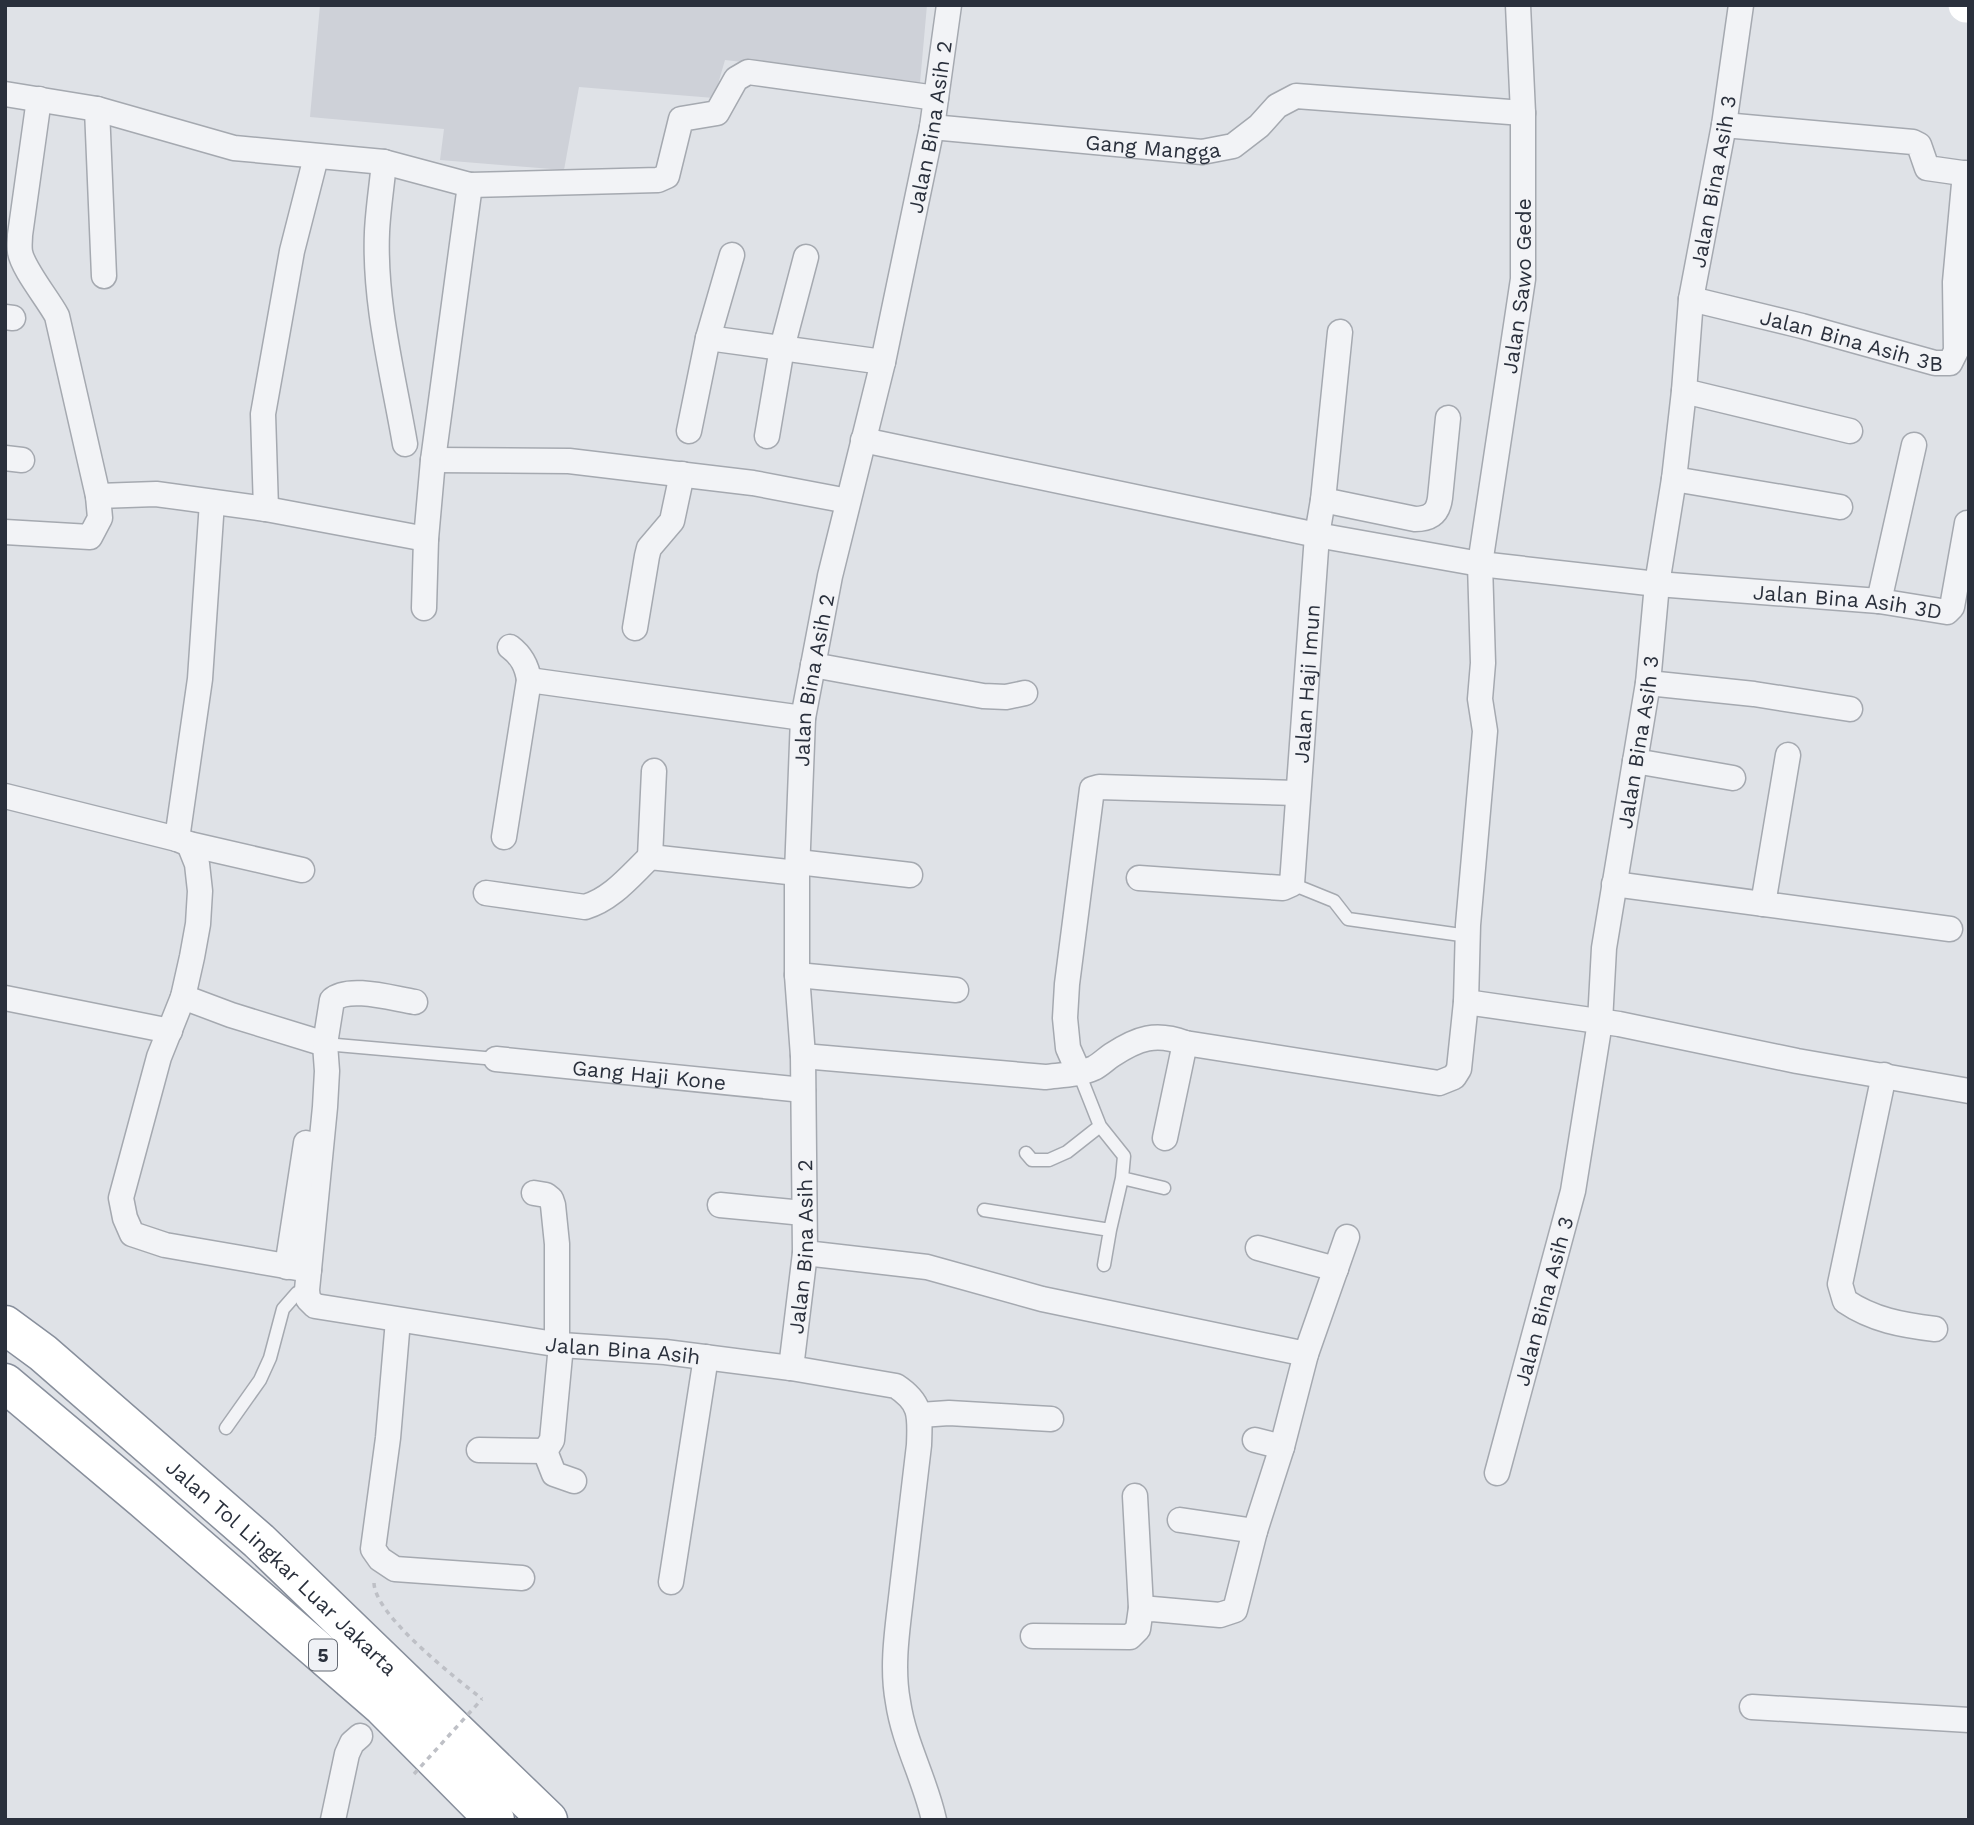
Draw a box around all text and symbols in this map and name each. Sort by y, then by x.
street label: Jalan Bina Asih 2 [902,39,956,215]
street label: Jalan Bina Asih 3 [1685,94,1741,270]
street label: Gang Mangga [1084,129,1223,165]
street label: Jalan Sawo Gede [1496,198,1537,375]
street label: Jalan Bina Asih 3B [1758,304,1943,376]
street label: Jalan Bina Asih 3D [1752,579,1944,624]
street label: Jalan Bina Asih 2 [789,592,839,767]
street label: Jalan Haji Imun [1288,603,1325,764]
street label: Jalan Bina Asih 3 [1612,655,1663,830]
street label: Gang Haji Kone [571,1054,727,1095]
street label: Jalan Bina Asih 2 [783,1159,817,1335]
street label: Jalan Bina Asih 3 [1509,1213,1578,1389]
street label: Jalan Bina Asih [544,1330,702,1369]
street label: Jalan Tol Lingkar Luar Jakarta [161,1454,403,1680]
road number: 5 [309,1639,337,1670]

